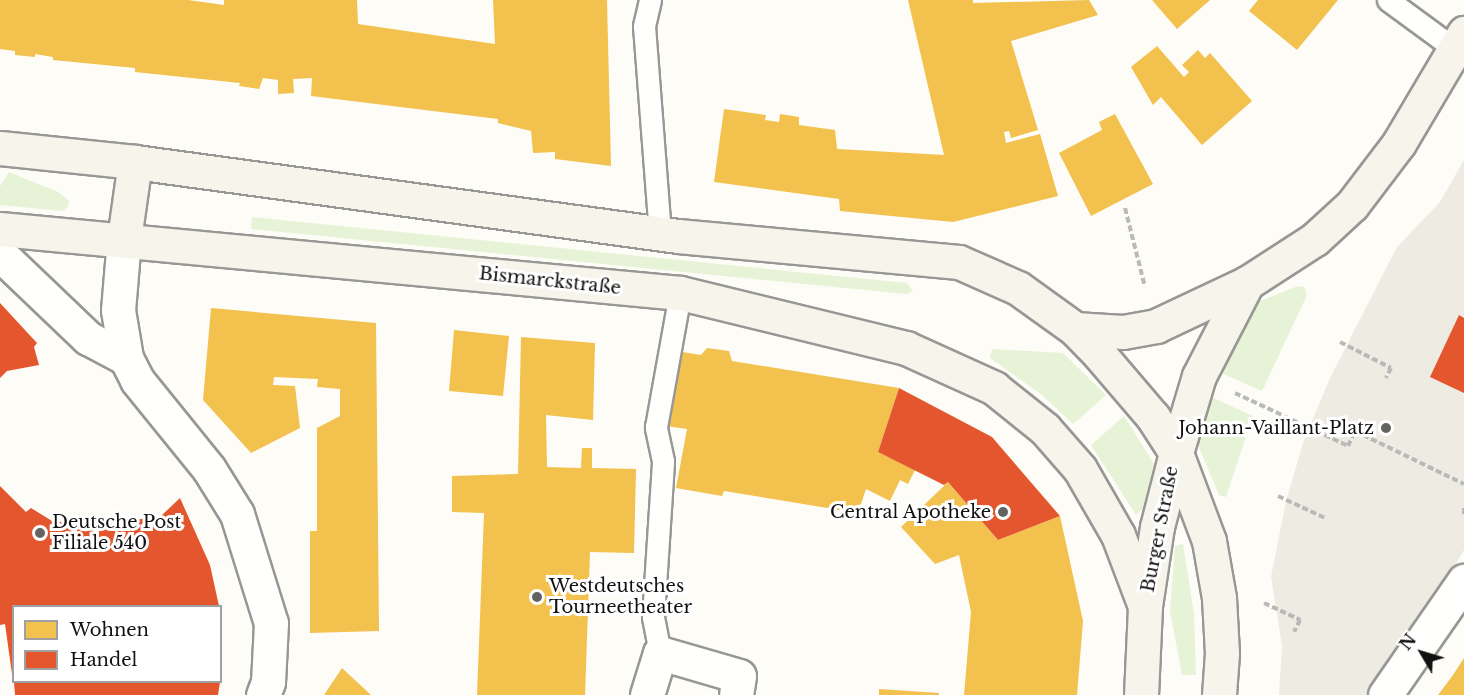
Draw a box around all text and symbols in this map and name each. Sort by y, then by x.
street label: Bismarckstraße [478,263,622,299]
place label: Johann-Vaillant-Platz [1178,417,1374,439]
marker: Johann-Vaillant-Platz [1379,421,1393,435]
street label: Burger Straße [1137,464,1183,594]
place label: Central Apotheke [829,501,991,523]
marker: Central Apotheke [996,505,1010,519]
place label: Deutsche Post Filiale 540 [52,512,181,554]
marker: Deutsche Post Filiale 540 [33,526,47,540]
place label: Westdeutsches Tourneetheater [549,576,692,618]
marker: Westdeutsches Tourneetheater [530,590,544,604]
legend [12,605,222,683]
text: Wohnen [70,619,149,641]
north arrow [1392,623,1452,683]
text: N [1395,630,1420,654]
text: Handel [70,649,137,671]

